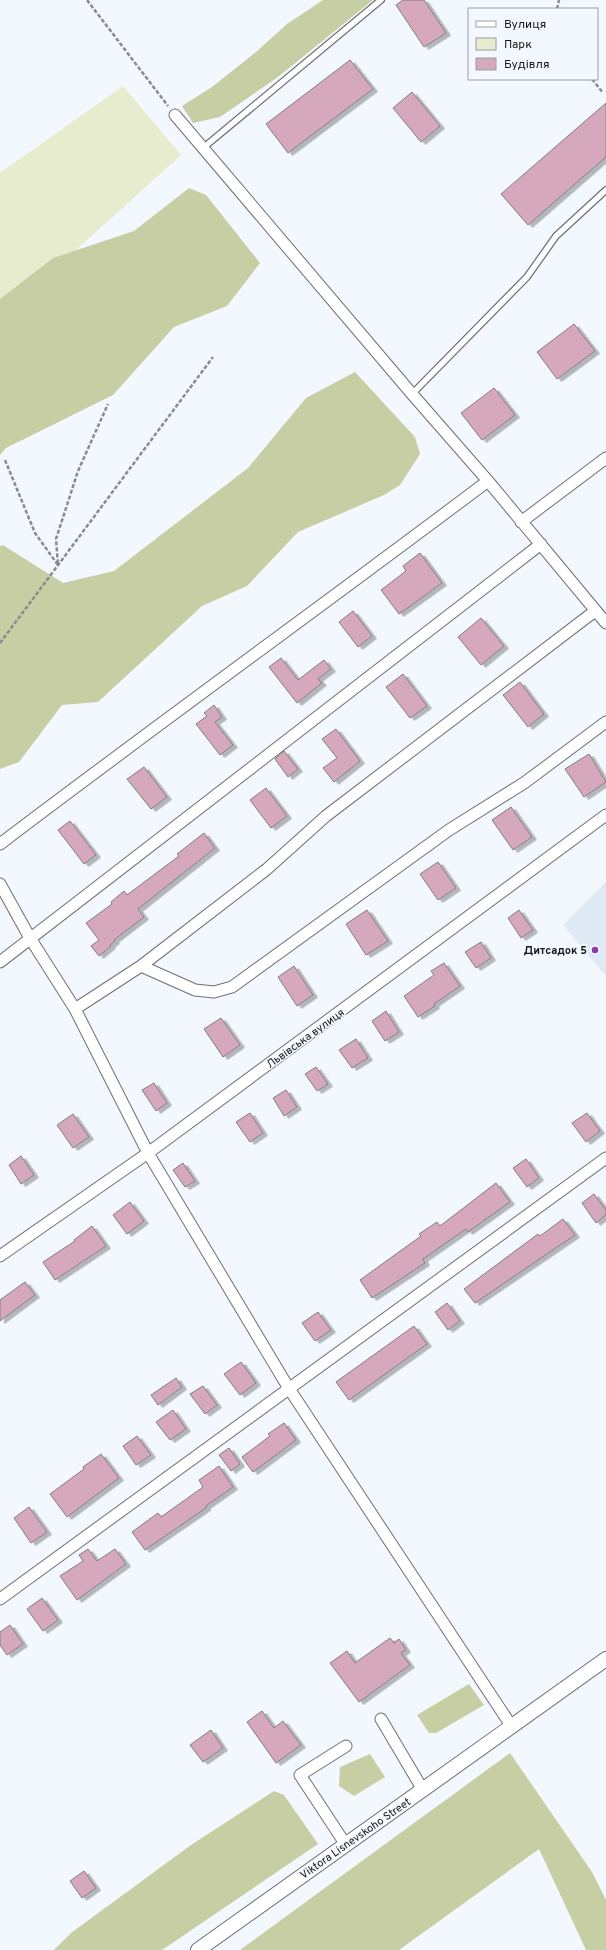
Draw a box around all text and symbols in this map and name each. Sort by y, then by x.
legend [468,8,598,80]
text: Вулиця [504,17,546,33]
text: Парк [504,37,532,53]
text: Будівля [504,57,550,73]
place label: Дитсадок 5 [524,944,587,958]
marker: Дитсадок 5 [590,945,600,955]
street label: Львівська вулиця [264,1006,347,1072]
street label: Viktora Lisnevskoho Street [297,1795,414,1882]

